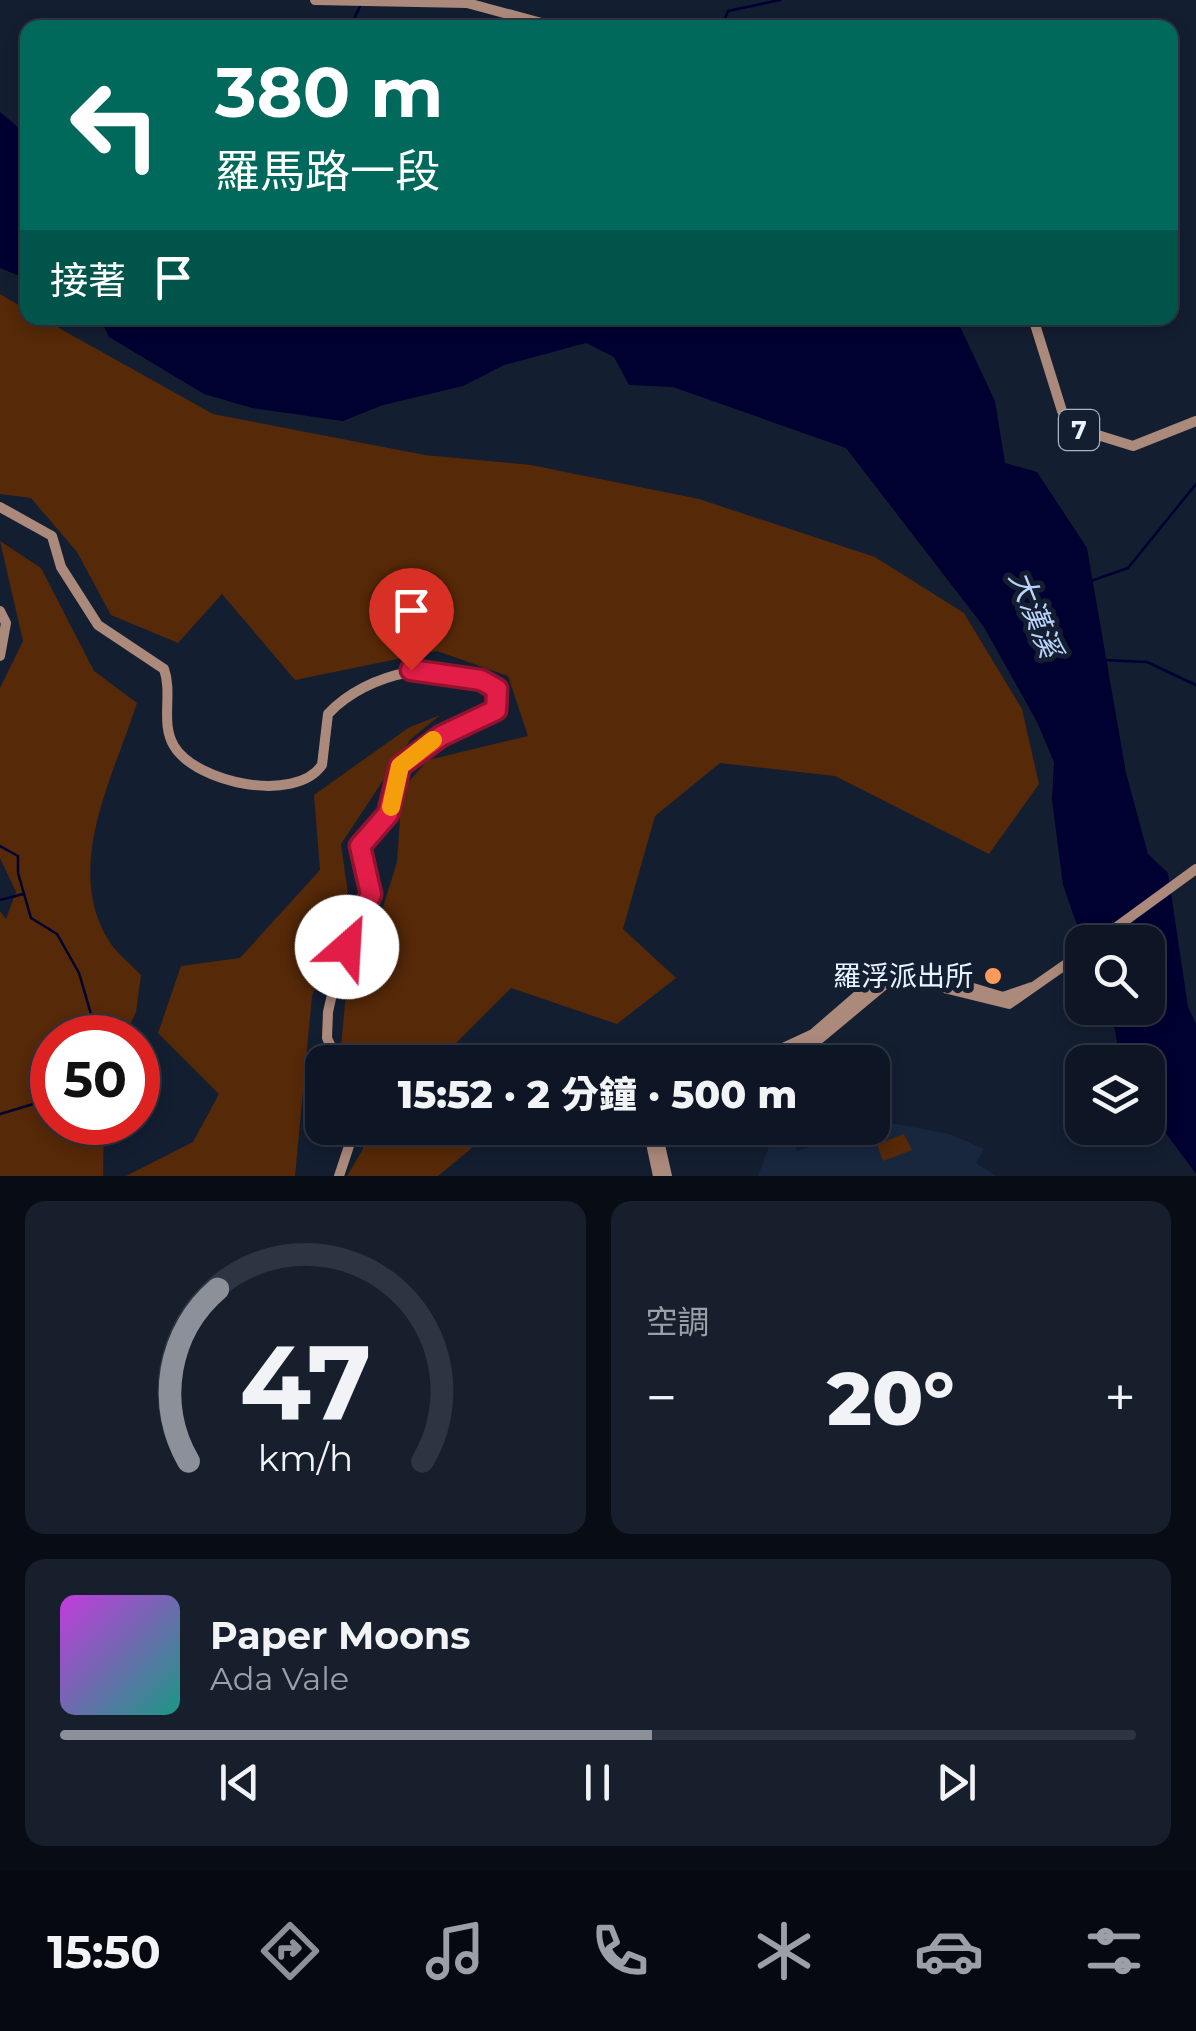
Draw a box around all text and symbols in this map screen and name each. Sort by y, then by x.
text: 380 m [215,49,443,135]
icon: left [50,60,180,190]
text: 羅馬路一段 [215,143,440,198]
icon: arrive [146,250,201,305]
text: 接著 [50,257,126,304]
road number: 7 [1059,410,1099,450]
water label: 大漢溪 [1001,565,1071,666]
pin [369,568,454,671]
icon: arrive [384,583,439,638]
position arrow [295,895,399,999]
map controls [1065,925,1165,1145]
button: search [1065,925,1165,1025]
place label: 羅浮派出所 [833,959,973,993]
marker: 羅浮派出所 [982,965,1004,987]
speed limit sign: 50 [30,1015,160,1145]
button: layers [1065,1045,1165,1145]
text: 15:52 · 2 分鐘 · 500 m [398,1071,797,1118]
text: 空調 [646,1302,710,1341]
text: 47 [239,1318,371,1445]
text: 20° [827,1352,955,1444]
text: − [646,1364,677,1431]
text: + [1104,1364,1136,1431]
text: km/h [258,1436,353,1480]
text: Paper Moons [210,1612,471,1659]
text: Ada Vale [210,1659,349,1698]
icon: previous [212,1755,267,1810]
icon: pause [570,1755,625,1810]
icon: next [929,1755,984,1810]
icon: directions [255,1916,325,1986]
icon: music [420,1916,490,1986]
icon: phone [585,1916,655,1986]
icon: climate [749,1916,819,1986]
icon: car [914,1916,984,1986]
icon: filters [1079,1916,1149,1986]
text: 15:50 [47,1924,161,1979]

